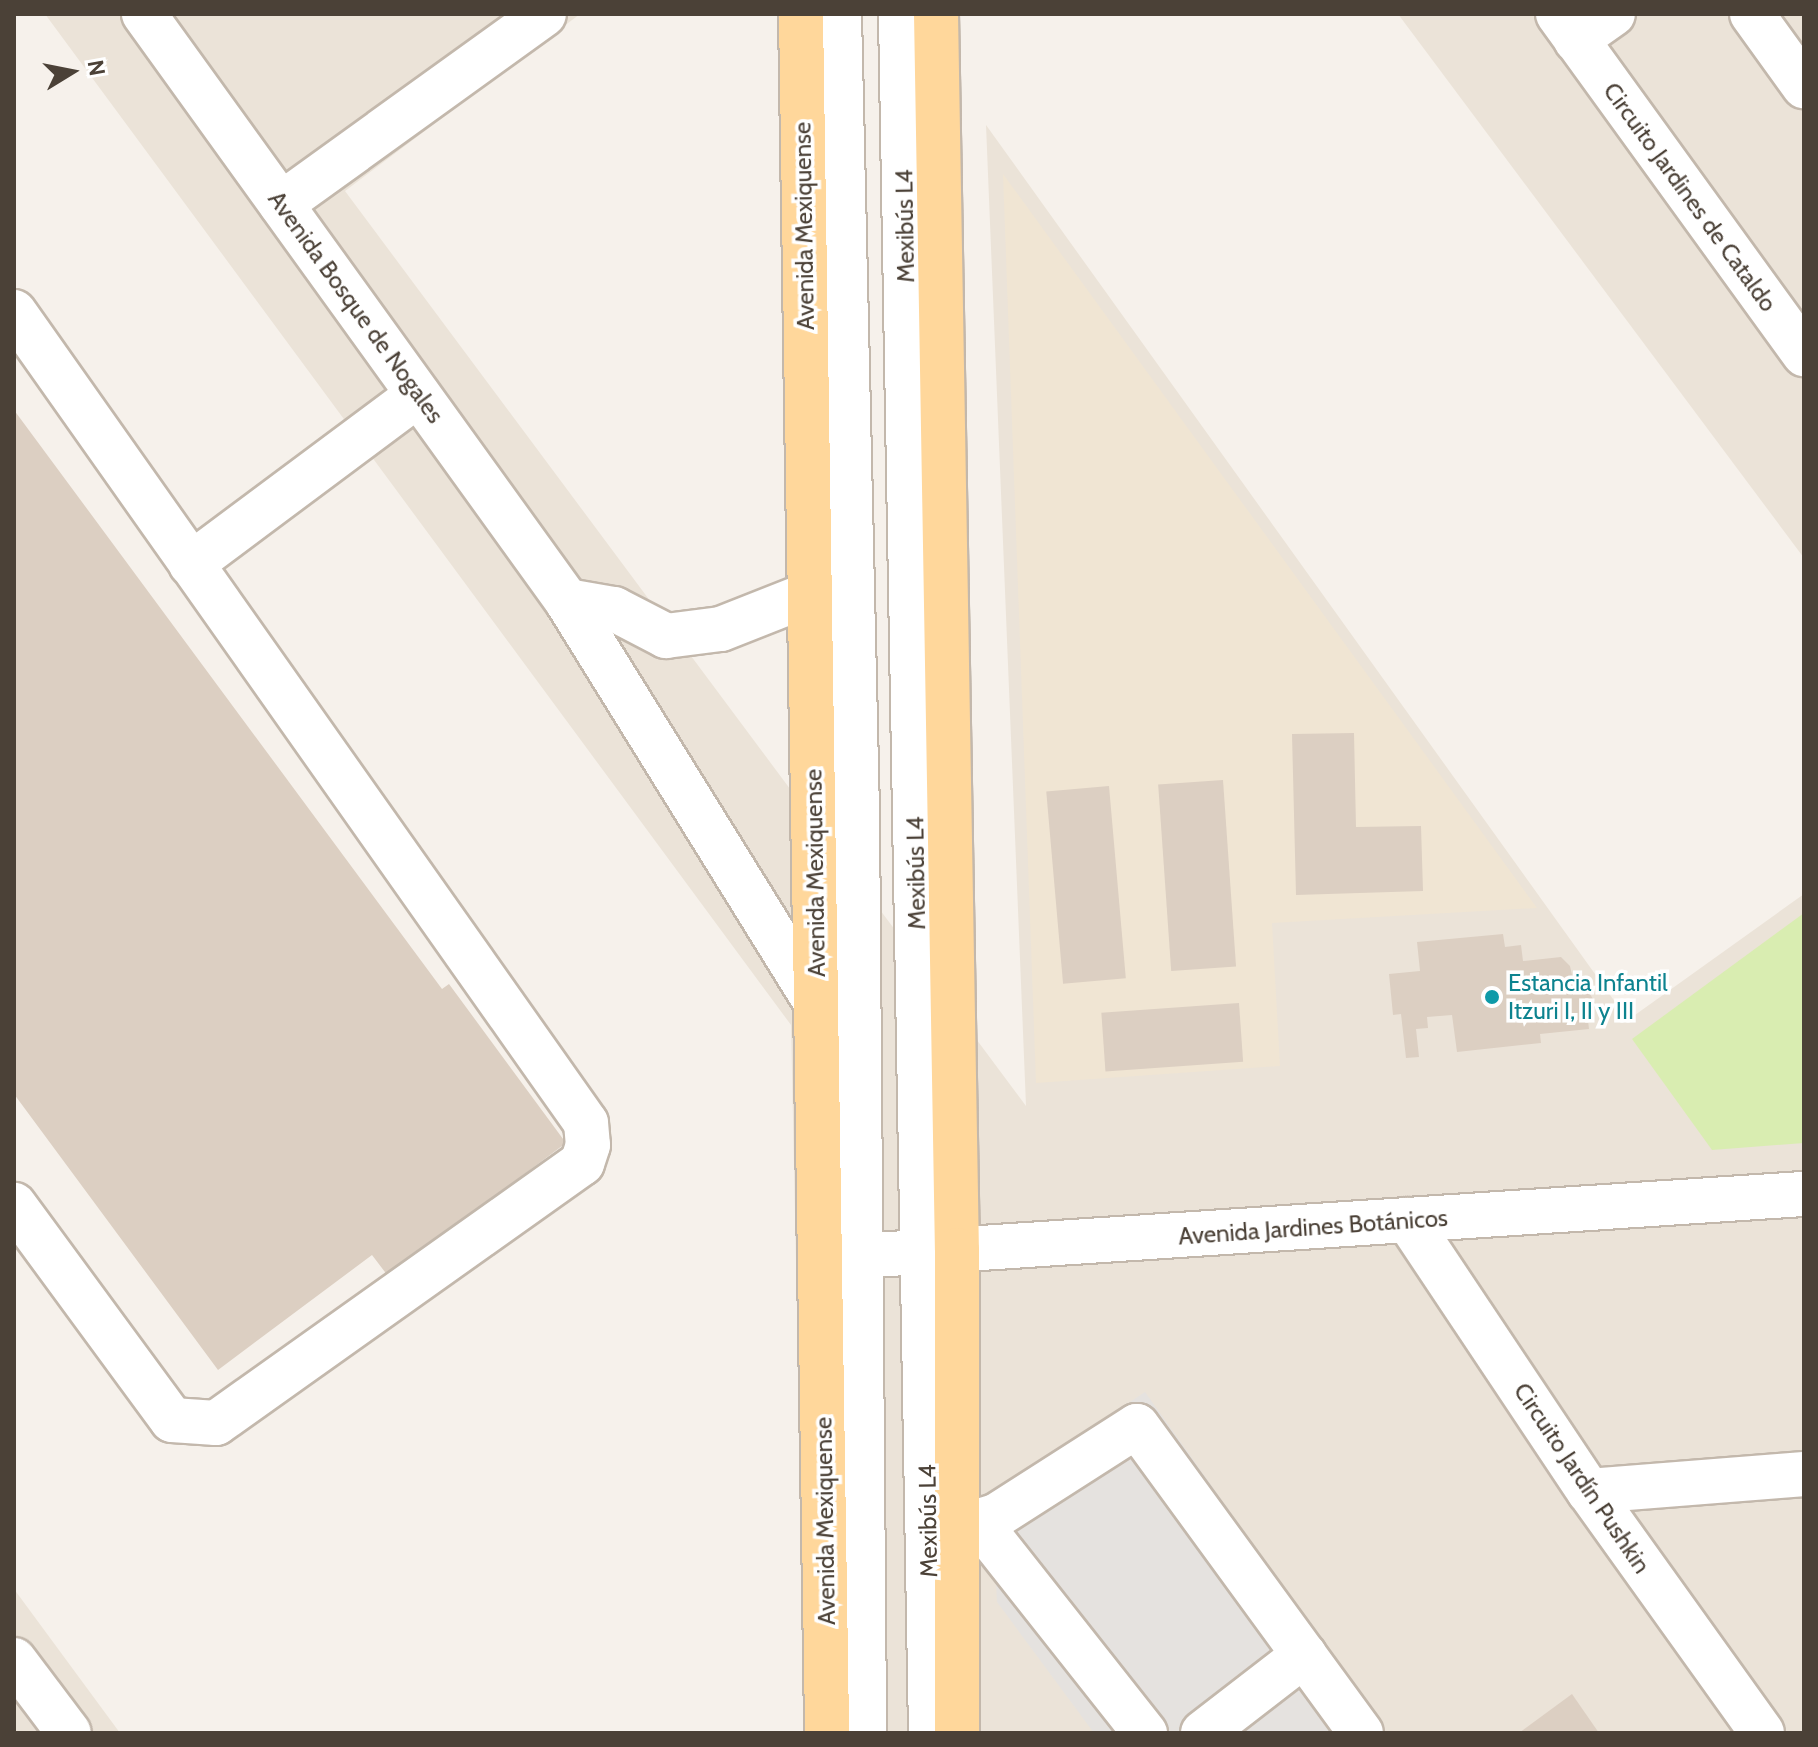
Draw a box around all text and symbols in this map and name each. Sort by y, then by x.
north arrow [32,32,112,112]
text: N [81,58,111,78]
street label: Circuito Jardines de Cataldo [1597,77,1783,317]
street label: Avenida Mexiquense [788,122,820,330]
street label: Mexibús L4 [890,169,920,283]
street label: Avenida Bosque de Nogales [262,185,450,429]
street label: Avenida Mexiquense [799,769,831,977]
street label: Mexibús L4 [901,816,931,930]
place label: Estancia Infantil Itzuri I, II y III [1508,969,1668,1025]
marker: Estancia Infantil Itzuri I, II y III [1483,988,1501,1006]
street label: Avenida Jardines Botánicos [1177,1203,1449,1251]
street label: Circuito Jardín Pushkin [1508,1377,1656,1579]
street label: Avenida Mexiquense [809,1417,841,1625]
street label: Mexibús L4 [913,1464,943,1578]

